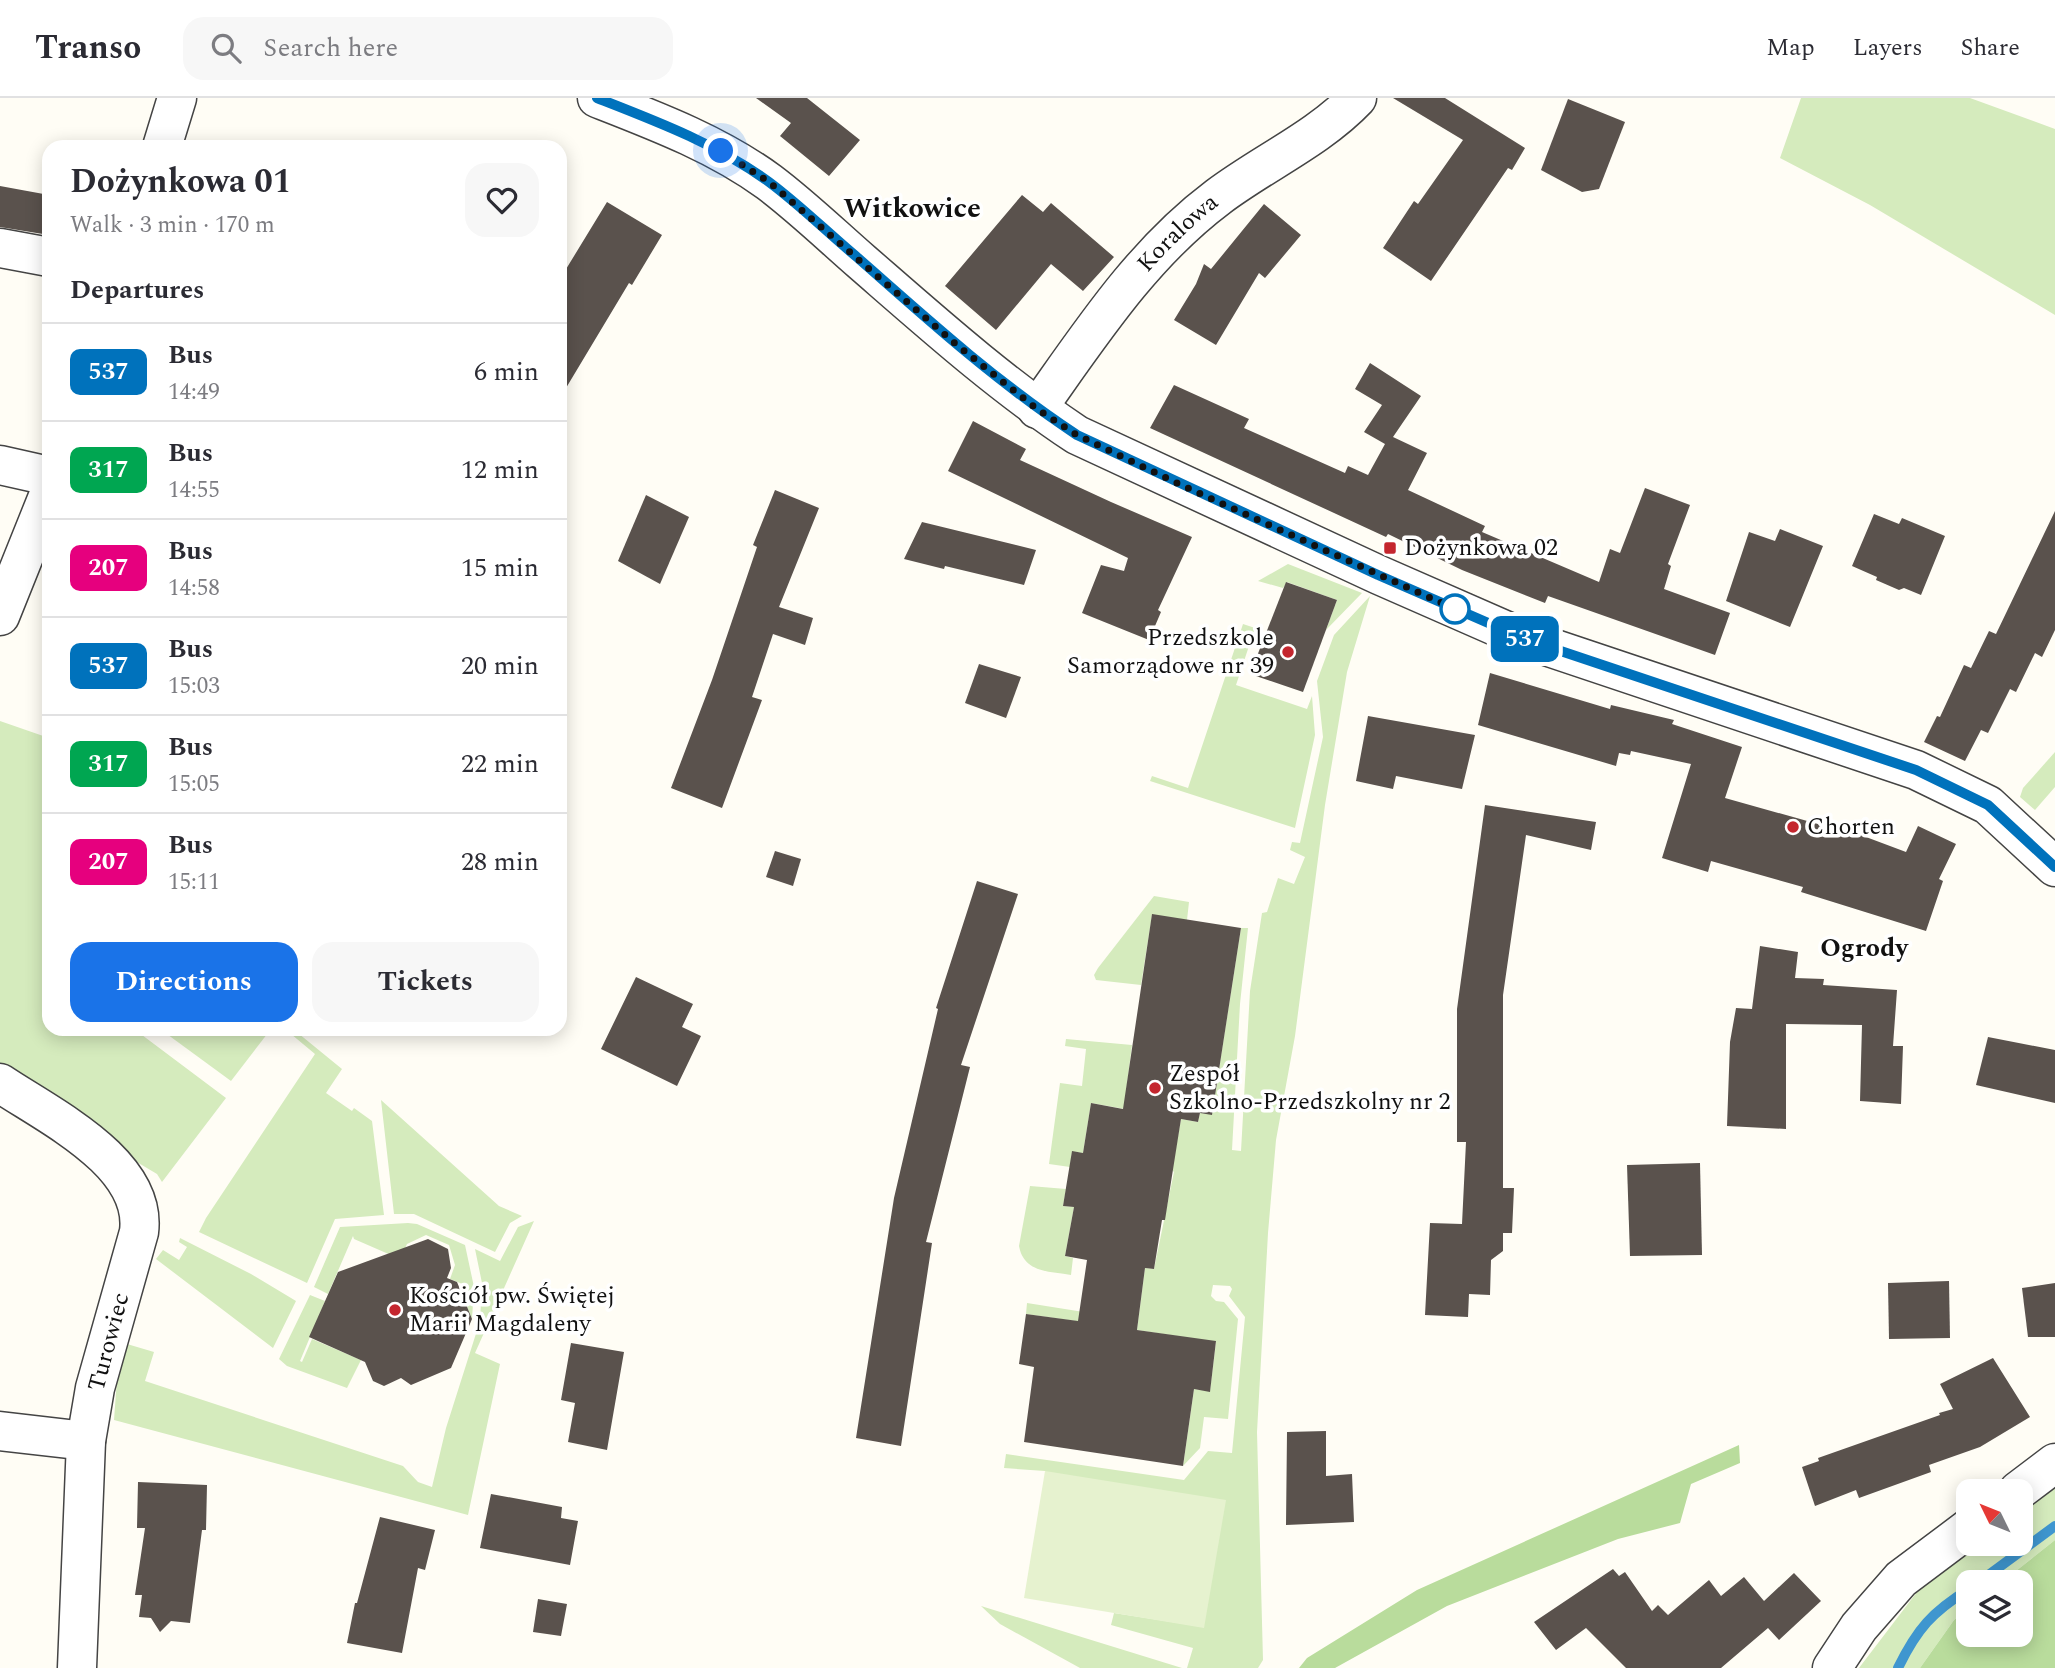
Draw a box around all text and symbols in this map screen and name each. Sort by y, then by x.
search box [183,17,673,80]
text: Transo [35,23,141,73]
text: Search here [263,28,398,68]
icon: search [207,29,245,67]
text: Map [1766,30,1815,66]
text: Layers [1853,30,1923,66]
text: Share [1961,30,2020,66]
your location [703,133,738,168]
text: Dożynkowa 01 [70,157,291,207]
button: heart [465,163,539,237]
street label: Koralowa [1129,185,1226,281]
district label: Witkowice [843,187,981,230]
text: Walk · 3 min · 170 m [70,208,275,243]
text: Departures [70,270,204,310]
text: Bus [168,335,213,375]
text: 6 min [474,352,539,392]
text: 537 [88,354,129,390]
text: 14:49 [168,375,220,410]
text: Bus [168,433,213,473]
text: 12 min [461,450,539,490]
text: 317 [88,452,129,488]
text: 14:55 [168,473,220,508]
place label: Dożynkowa 02 [1404,530,1558,566]
text: Bus [168,531,213,571]
marker: Dożynkowa 02 [1382,540,1398,556]
text: 15 min [461,548,539,588]
text: 207 [88,550,129,586]
text: 14:58 [168,571,220,606]
unlabelled marker [1440,594,1470,624]
line badge: 537 [1485,616,1565,662]
place label: Przedszkole Samorządowe nr 39 [1067,620,1274,684]
text: 537 [1505,621,1545,657]
text: Bus [168,629,213,669]
marker: Przedszkole Samorządowe nr 39 [1280,644,1296,660]
text: 20 min [461,646,539,686]
text: 537 [88,648,129,684]
text: 15:03 [168,669,220,704]
text: Bus [168,727,213,767]
text: 22 min [461,744,539,784]
text: 317 [88,746,129,782]
text: 15:05 [168,767,220,802]
place label: Chorten [1807,809,1895,845]
marker: Chorten [1785,819,1801,835]
text: Bus [168,825,213,865]
text: 28 min [461,842,539,882]
text: 207 [88,844,129,880]
text: 15:11 [168,865,220,900]
district label: Ogrody [1820,928,1909,968]
button: Directions [70,942,298,1022]
button: Tickets [312,942,539,1022]
place label: Zespół Szkolno-Przedszkolny nr 2 [1169,1056,1451,1120]
marker: Zespół Szkolno-Przedszkolny nr 2 [1147,1080,1163,1096]
place label: Kościół pw. Świętej Marii Magdaleny [409,1278,615,1342]
street label: Turowiec [79,1289,139,1395]
marker: Kościół pw. Świętej Marii Magdaleny [387,1302,403,1318]
north arrow [1956,1479,2034,1556]
map controls [1956,1479,2033,1647]
button: layers [1956,1570,2033,1647]

